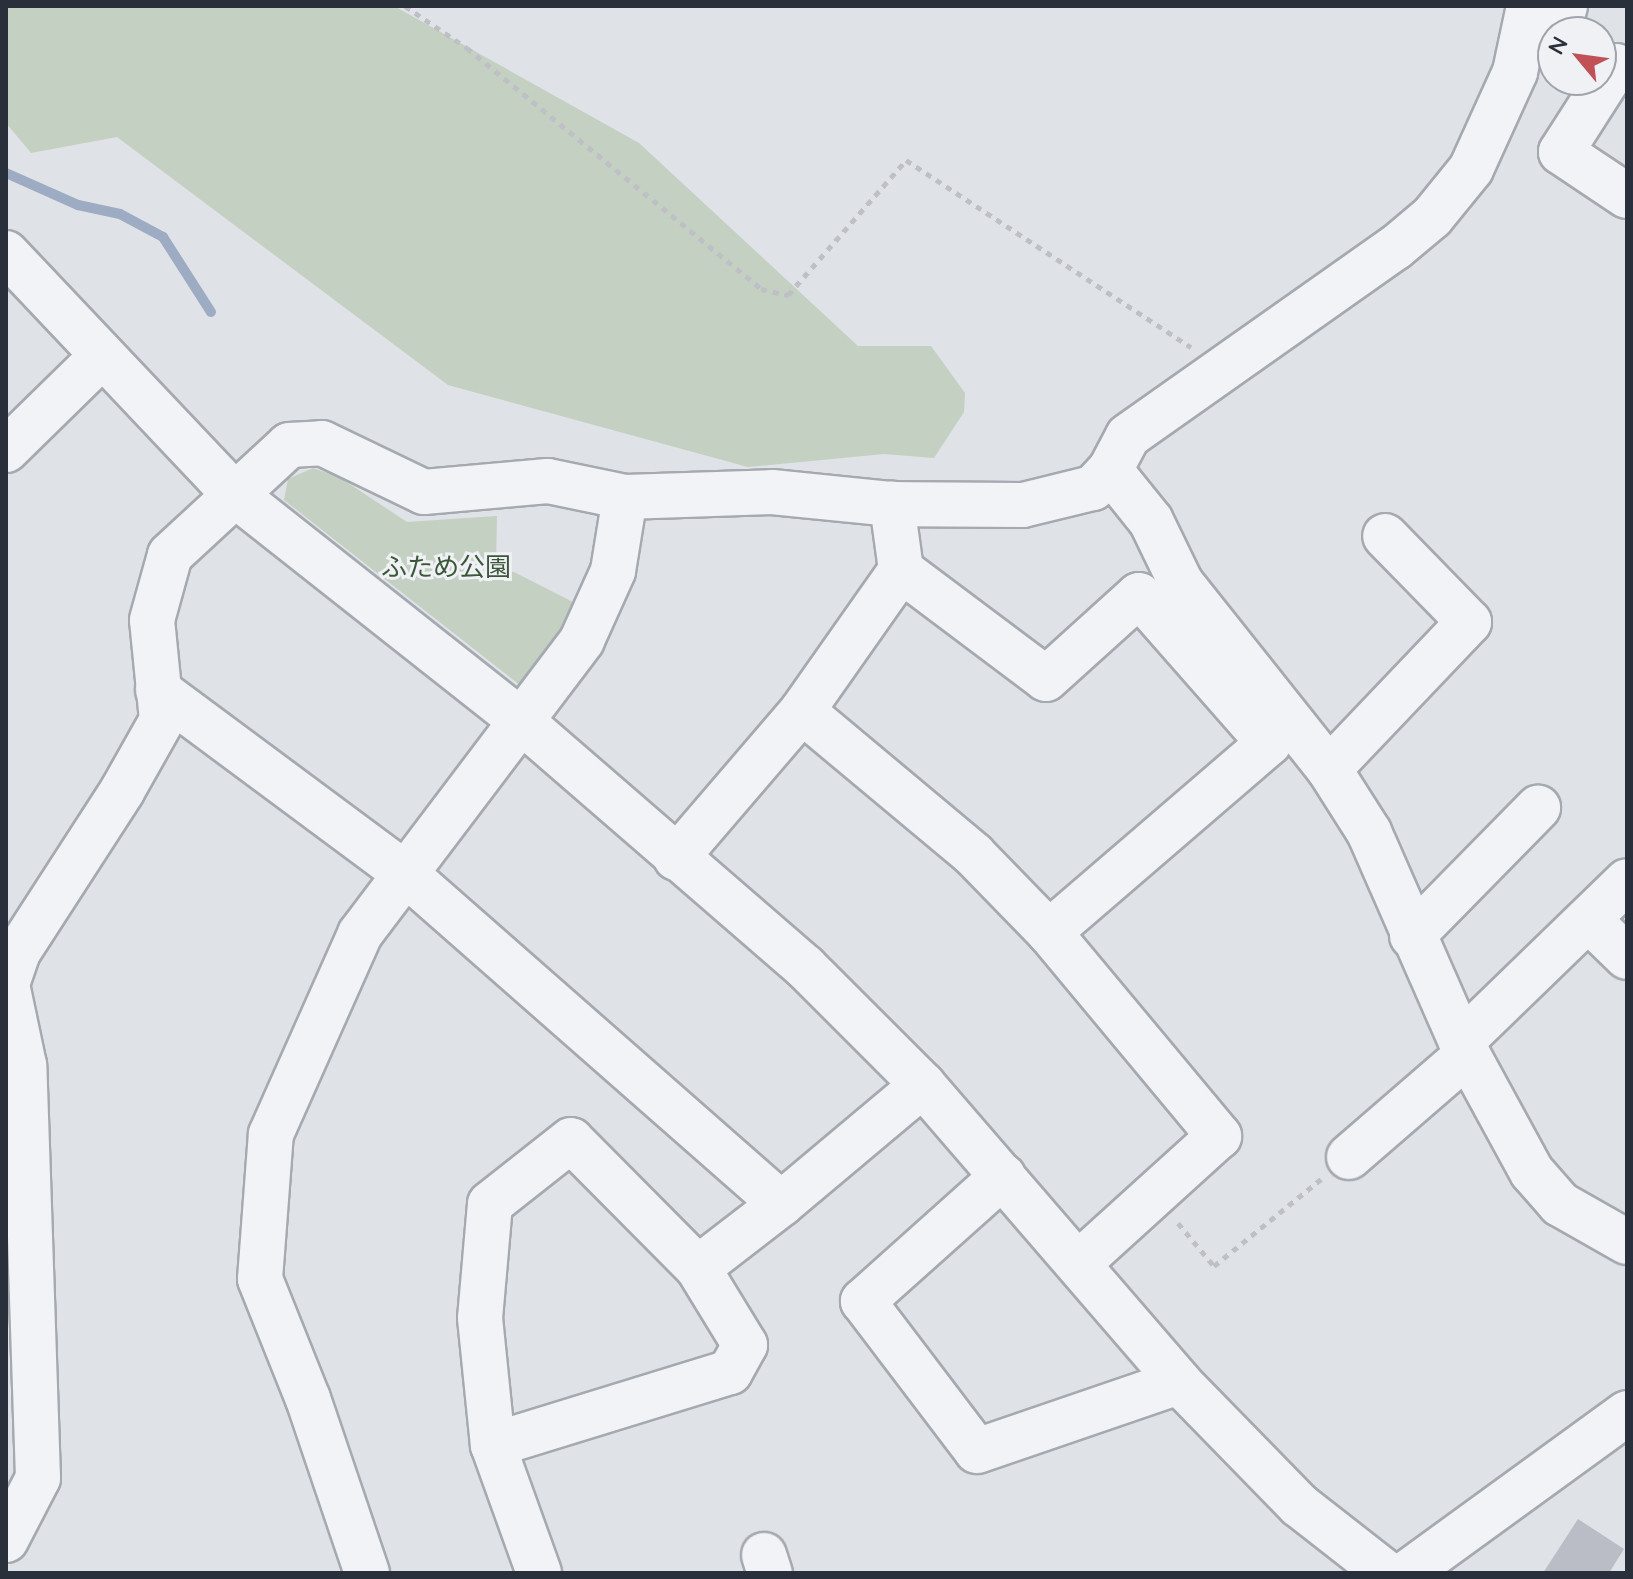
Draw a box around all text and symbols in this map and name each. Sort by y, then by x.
north arrow [1537,16,1617,96]
text: N [1542,31,1574,59]
park label: ふため公園 [381,551,511,583]

